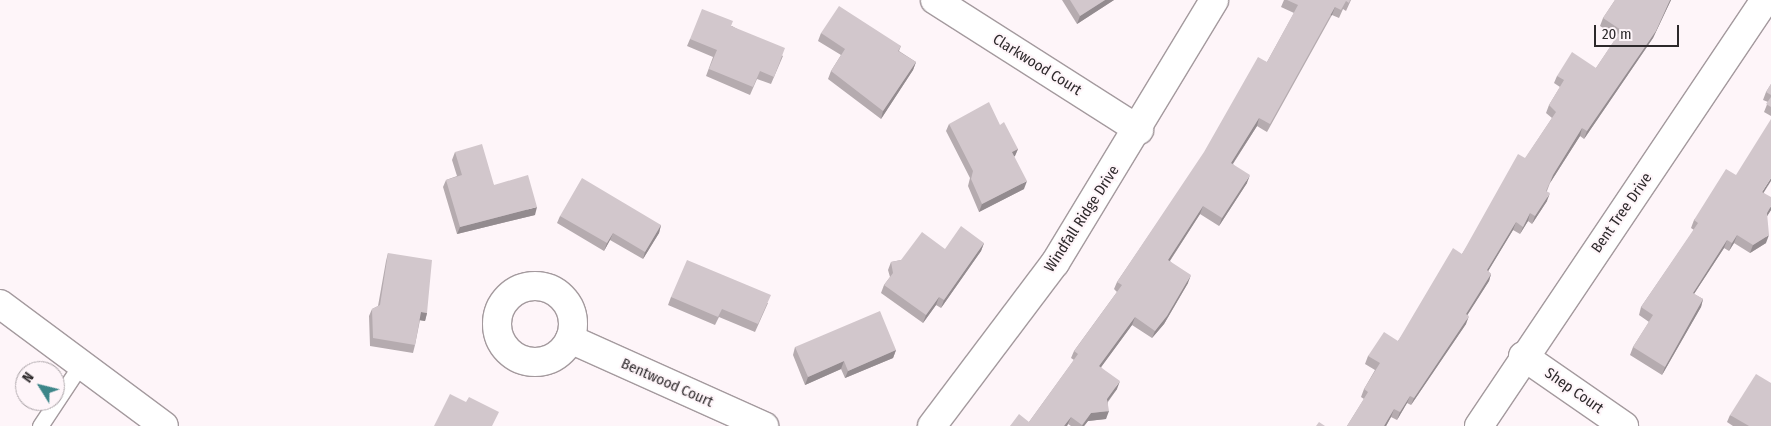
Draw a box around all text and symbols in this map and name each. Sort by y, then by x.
scale bar [1596,15,1681,47]
text: 20 m [1602,25,1632,43]
street label: Clarkwood Court [989,31,1085,99]
street label: Windfall Ridge Drive [1041,162,1123,276]
street label: Bent Tree Drive [1588,170,1656,256]
street label: Bentwood Court [618,355,716,411]
north arrow [15,361,65,411]
street label: Shep Court [1541,364,1607,418]
text: N [19,369,38,386]

